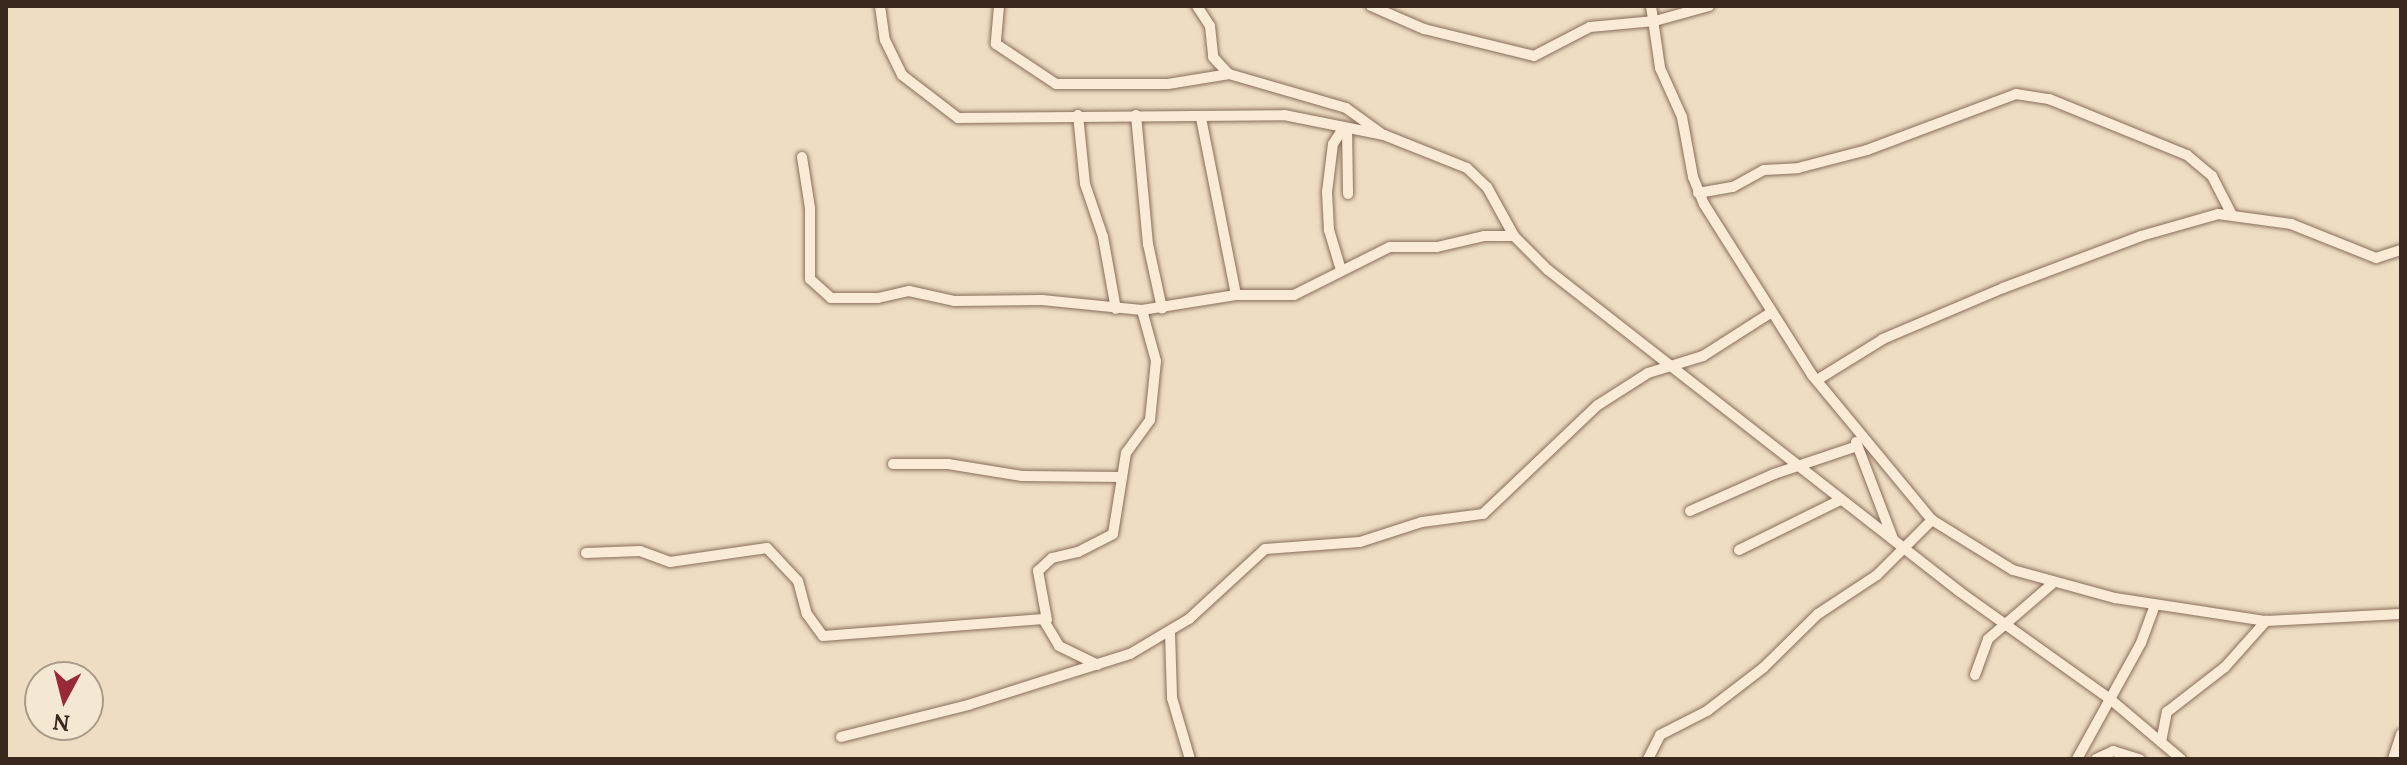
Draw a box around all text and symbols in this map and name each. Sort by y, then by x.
north arrow [24,661,104,741]
text: N [51,708,71,738]

